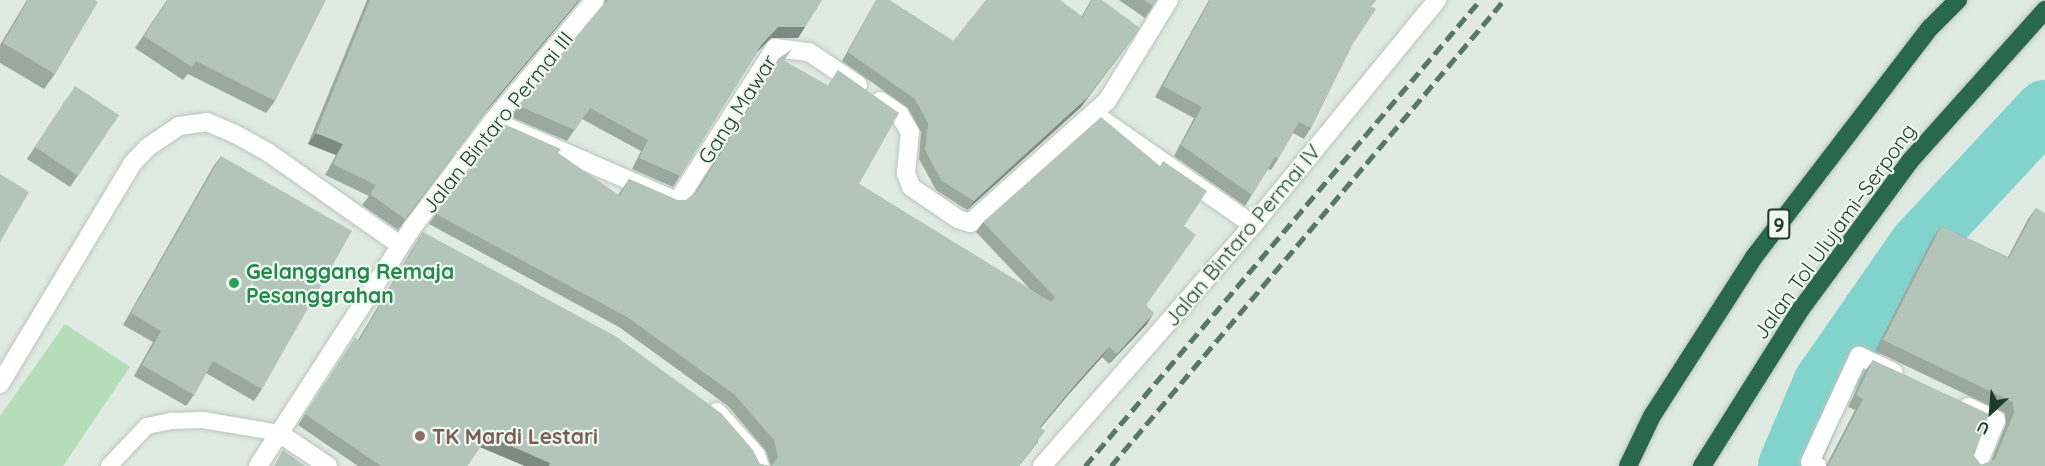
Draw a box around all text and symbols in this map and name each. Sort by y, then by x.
street label: Jalan Bintaro Permai III [416,26,578,218]
street label: Gang Mawar [692,50,782,168]
street label: Jalan Tol Ulujami–Serpong [1747,118,1921,344]
street label: Jalan Bintaro Permai IV [1158,139,1326,331]
road number: 9 [1767,207,1791,241]
place label: Gelanggang Remaja Pesanggrahan [246,258,454,308]
marker: Gelanggang Remaja Pesanggrahan [227,276,241,290]
north arrow [1961,382,2021,442]
text: U [1974,417,1993,440]
place label: TK Mardi Lestari [432,423,598,449]
marker: TK Mardi Lestari [413,429,427,443]

